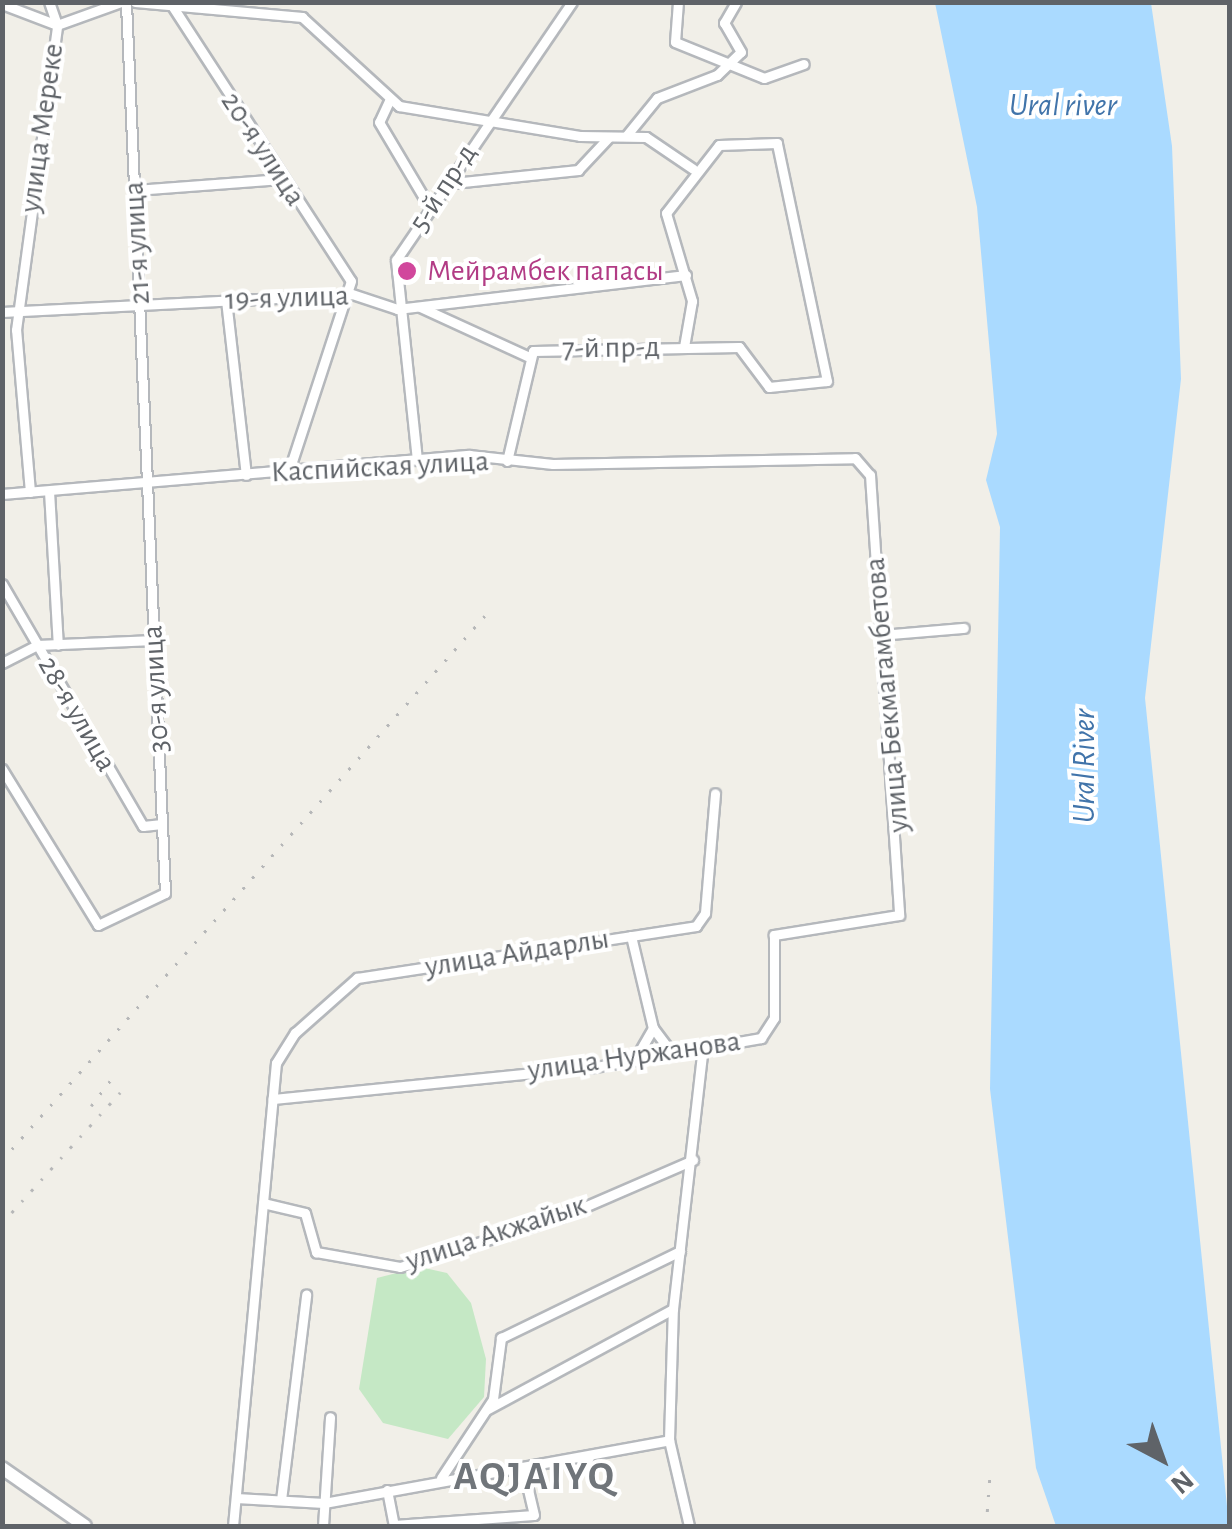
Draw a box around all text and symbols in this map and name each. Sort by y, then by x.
street label: улица Мереке [12,41,72,215]
street label: 20-я улица [213,85,313,213]
water label: Ural river [1009,86,1117,124]
street label: 5-й пр-д [401,137,485,239]
street label: 21-я улица [116,181,158,305]
place label: Мейрамбек папасы [427,253,664,289]
marker: Мейрамбек папасы [396,260,418,282]
street label: 19-я улица [225,278,349,318]
street label: 7-й пр-д [562,329,660,367]
street label: Каспийская улица [270,443,490,491]
street label: улица Бекмагамбетова [857,556,917,834]
street label: 30-я улица [135,624,177,754]
street label: 28-я улица [30,650,124,778]
water label: Ural River [1065,709,1103,823]
street label: улица Айдарлы [423,921,611,985]
street label: улица Нуржанова [525,1023,743,1089]
street label: улица Акжайык [401,1187,591,1279]
north arrow [1112,1409,1212,1509]
district label: AQJAIYQ [454,1453,616,1501]
text: N [1165,1465,1198,1499]

